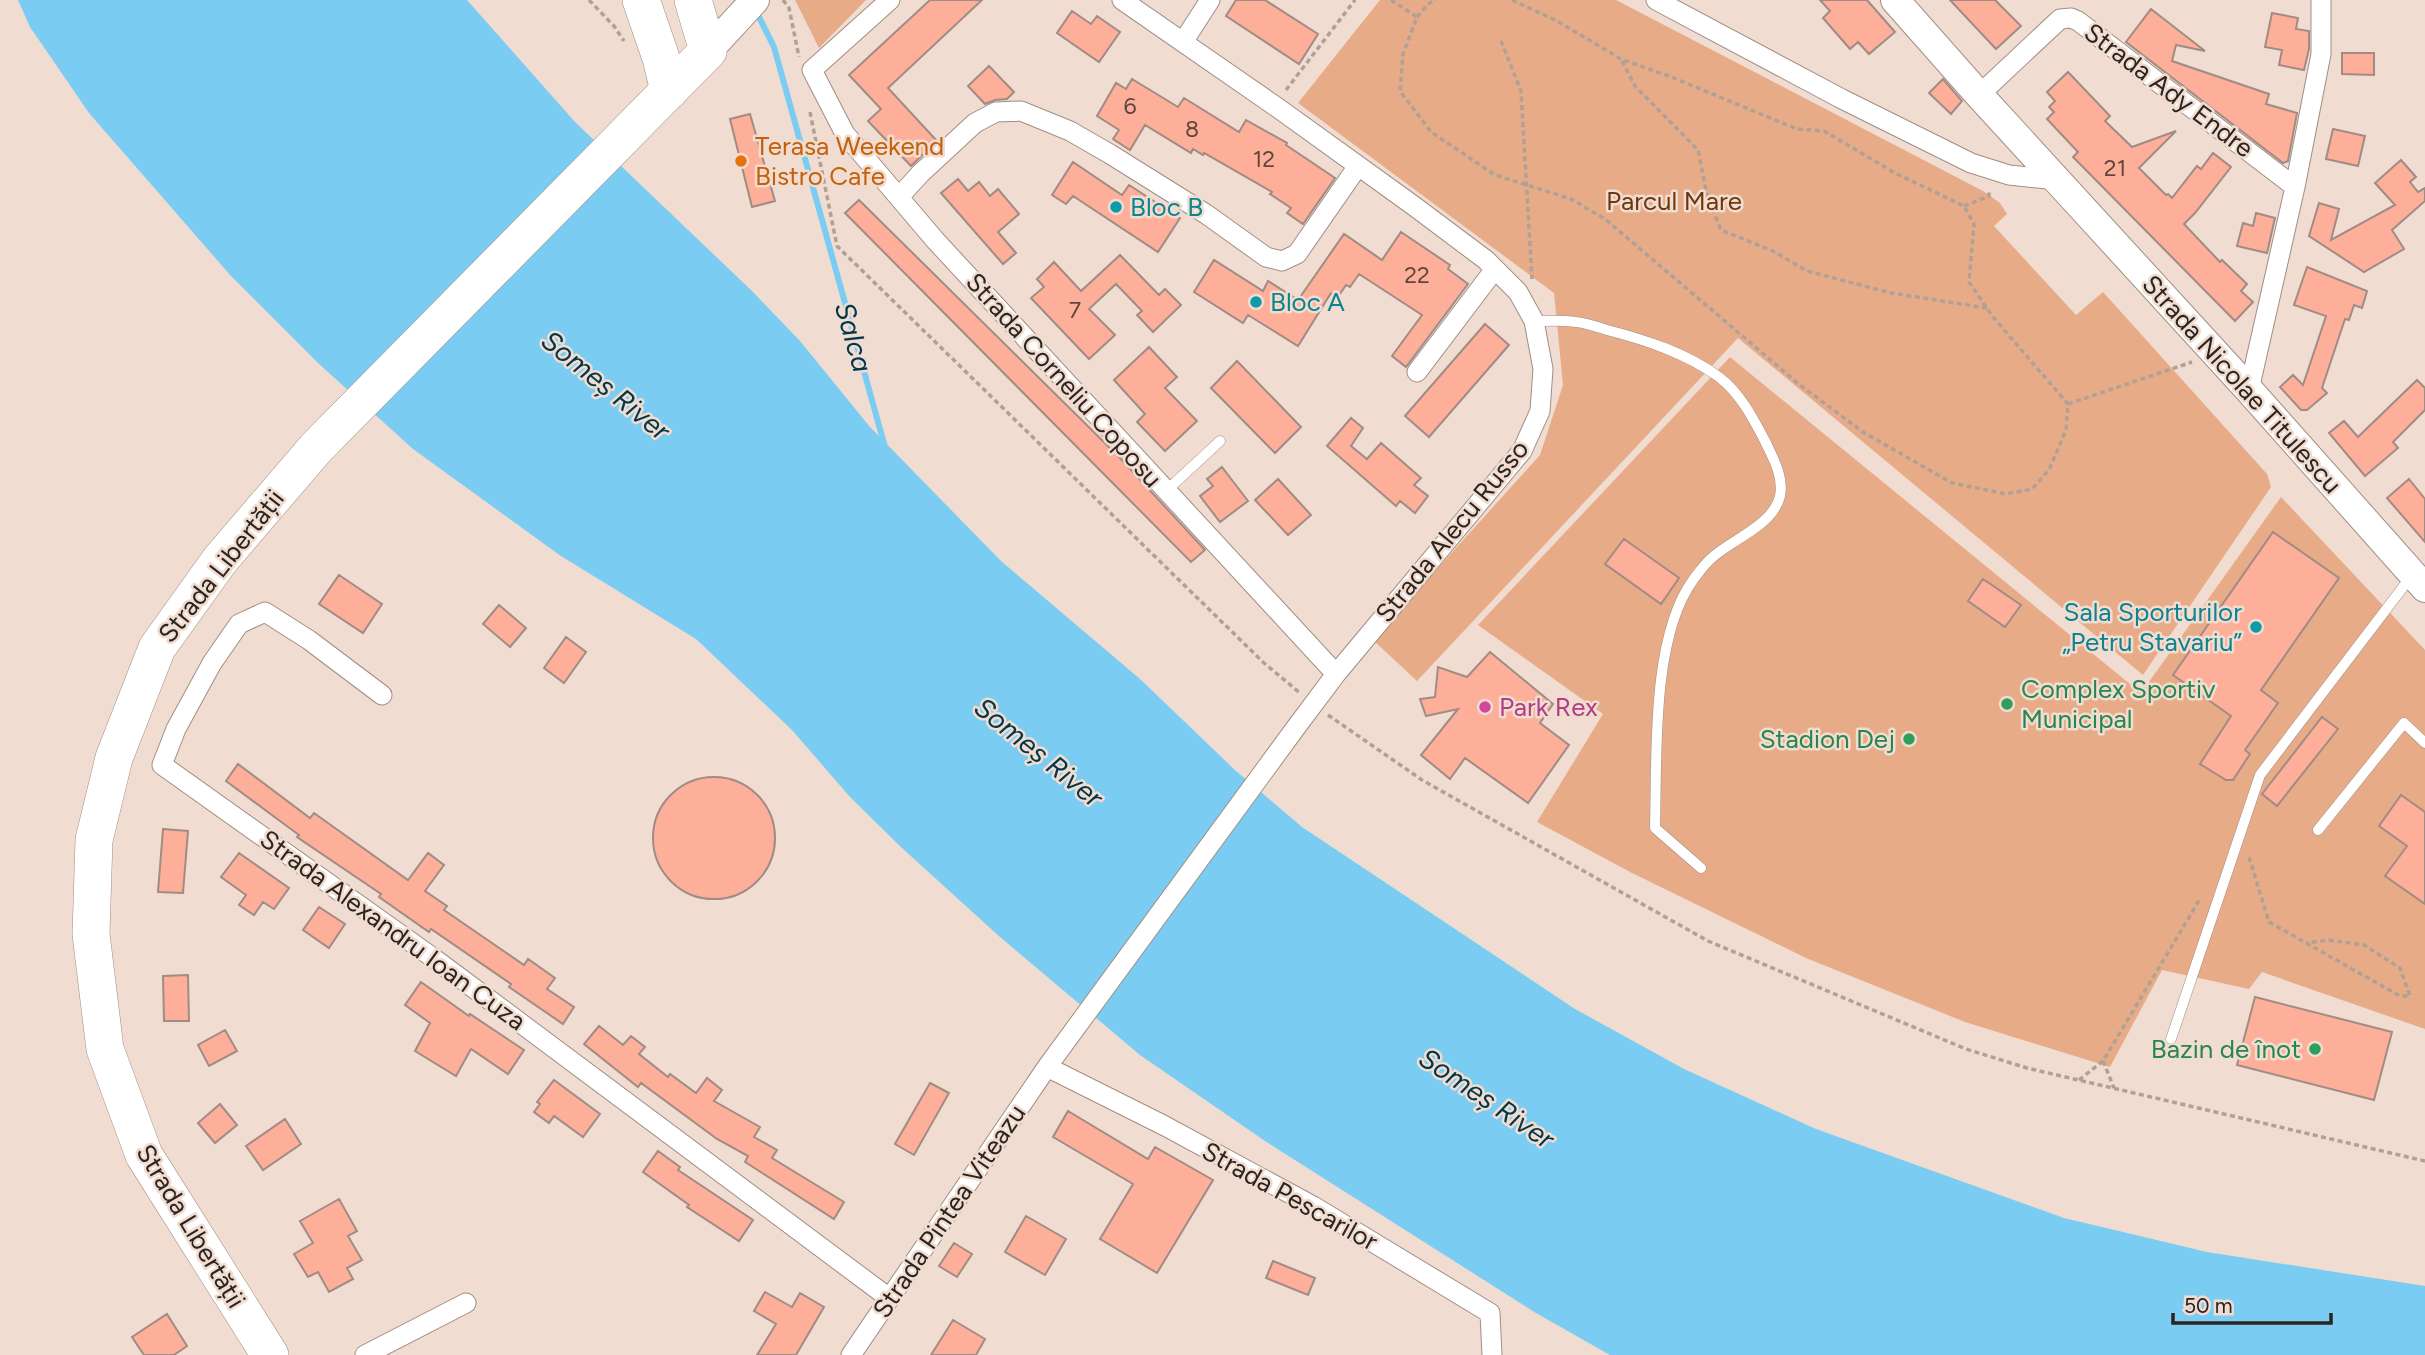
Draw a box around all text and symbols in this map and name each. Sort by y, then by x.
street label: Strada Ady Endre [2078,16,2260,164]
house number: 6 [1123,92,1137,120]
house number: 8 [1185,115,1199,143]
place label: Terasa Weekend Bistro Cafe [755,130,944,192]
house number: 12 [1253,145,1275,173]
marker: Terasa Weekend Bistro Cafe [733,153,749,169]
house number: 21 [2104,154,2126,182]
park label: Parcul Mare [1606,185,1742,217]
place label: Bloc B [1130,191,1203,223]
marker: Bloc B [1108,199,1124,215]
house number: 22 [1404,261,1430,289]
street label: Strada Corneliu Coposu [959,266,1169,494]
street label: Strada Nicolae Titulescu [2135,268,2349,500]
place label: Bloc A [1270,286,1345,318]
marker: Bloc A [1248,294,1264,310]
house number: 7 [1069,296,1081,324]
water label: Salca [828,298,880,376]
water label: Someș River [535,323,678,448]
street label: Strada Alecu Russo [1369,433,1535,629]
street label: Strada Libertății [151,483,291,649]
place label: Sala Sporturilor „Petru Stavariu” [2062,596,2242,658]
marker: Sala Sporturilor „Petru Stavariu” [2248,619,2264,635]
place label: Complex Sportiv Municipal [2021,673,2216,735]
water label: Someș River [968,690,1111,815]
place label: Park Rex [1499,691,1598,723]
marker: Complex Sportiv Municipal [1999,696,2015,712]
marker: Park Rex [1477,699,1493,715]
place label: Stadion Dej [1760,723,1895,755]
marker: Stadion Dej [1901,731,1917,747]
street label: Strada Alexandru Ioan Cuza [254,823,532,1037]
place label: Bazin de înot [2151,1033,2301,1065]
water label: Someș River [1413,1040,1562,1156]
marker: Bazin de înot [2307,1041,2323,1057]
street label: Strada Pintea Viteazu [866,1098,1032,1324]
street label: Strada Pescarilor [1197,1135,1383,1258]
street label: Strada Libertății [130,1138,252,1314]
scale bar [2173,1282,2330,1326]
text: 50 m [2184,1293,2233,1318]

